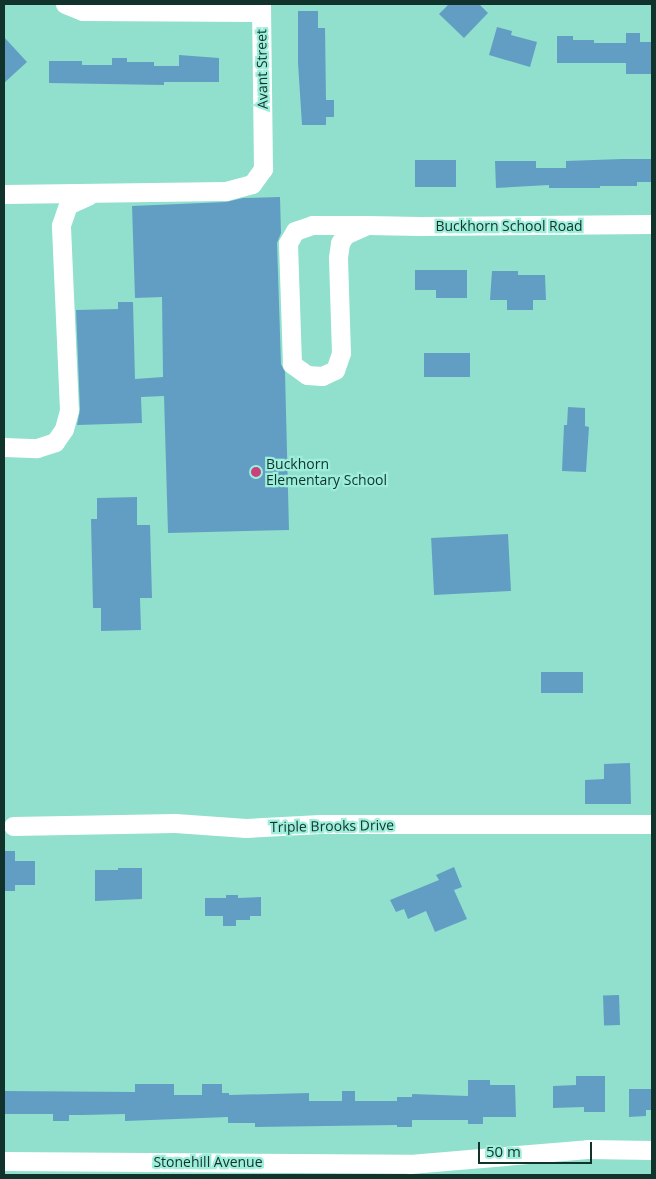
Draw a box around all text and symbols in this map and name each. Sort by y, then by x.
street label: Avant Street [253,29,271,109]
street label: Buckhorn School Road [435,218,583,234]
place label: Buckhorn Elementary School [266,456,387,488]
marker: Buckhorn Elementary School [250,466,262,478]
street label: Triple Brooks Drive [270,817,394,835]
scale bar [481,1132,595,1164]
text: 50 m [486,1141,521,1161]
street label: Stonehill Avenue [153,1154,263,1170]

